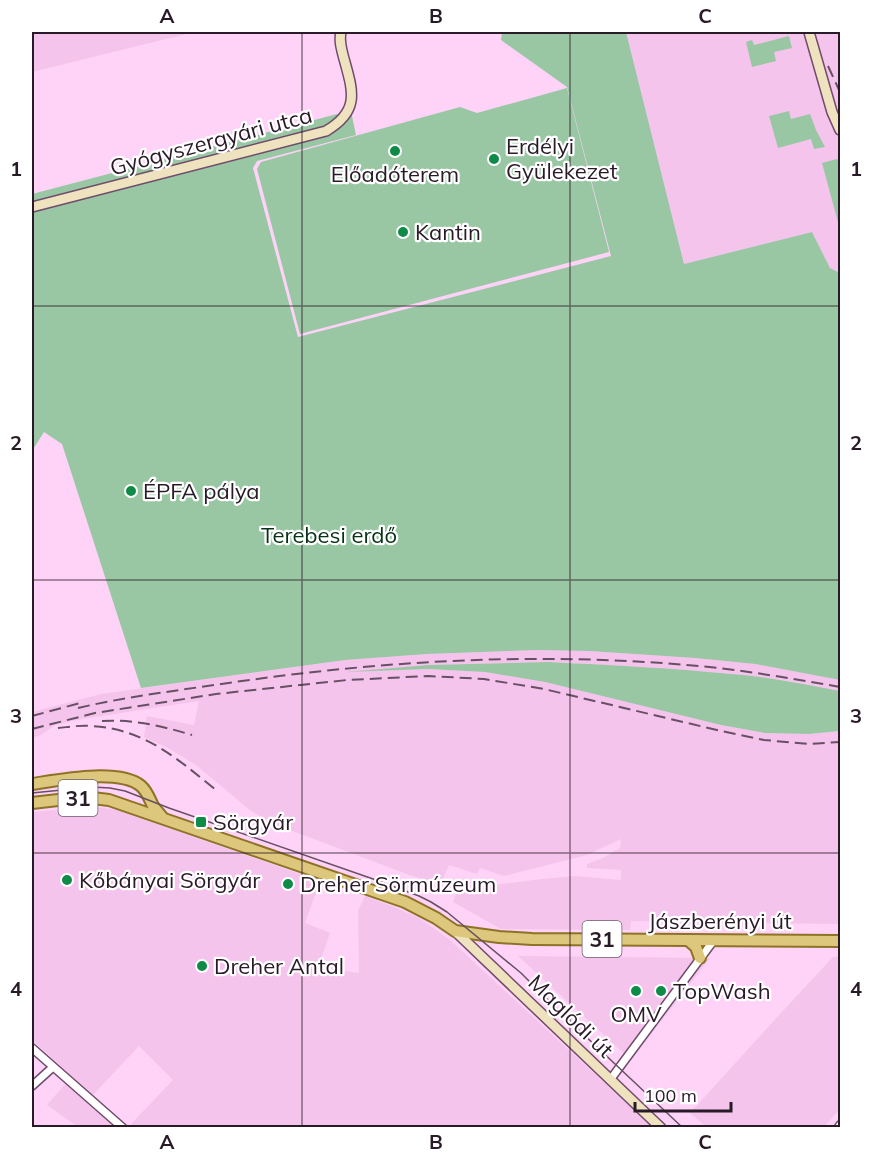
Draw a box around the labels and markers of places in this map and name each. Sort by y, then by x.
place label: Erdélyi Gyülekezet [506,132,618,185]
marker: Előadóterem [388,144,402,158]
marker: Erdélyi Gyülekezet [487,152,501,166]
place label: Előadóterem [331,160,459,188]
place label: Kantin [415,218,481,246]
marker: Kantin [396,225,410,239]
place label: ÉPFA pálya [143,477,260,505]
marker: ÉPFA pálya [124,484,138,498]
place label: Sörgyár [213,808,293,836]
marker: Sörgyár [194,815,208,829]
place label: Kőbányai Sörgyár [79,866,260,894]
place label: Dreher Sörmúzeum [300,870,496,898]
marker: Kőbányai Sörgyár [60,873,74,887]
marker: Dreher Sörmúzeum [281,877,295,891]
place label: Dreher Antal [214,952,344,980]
marker: Dreher Antal [195,959,209,973]
place label: TopWash [673,977,771,1005]
marker: OMV [629,984,643,998]
marker: TopWash [654,984,668,998]
place label: OMV [610,1000,662,1028]

